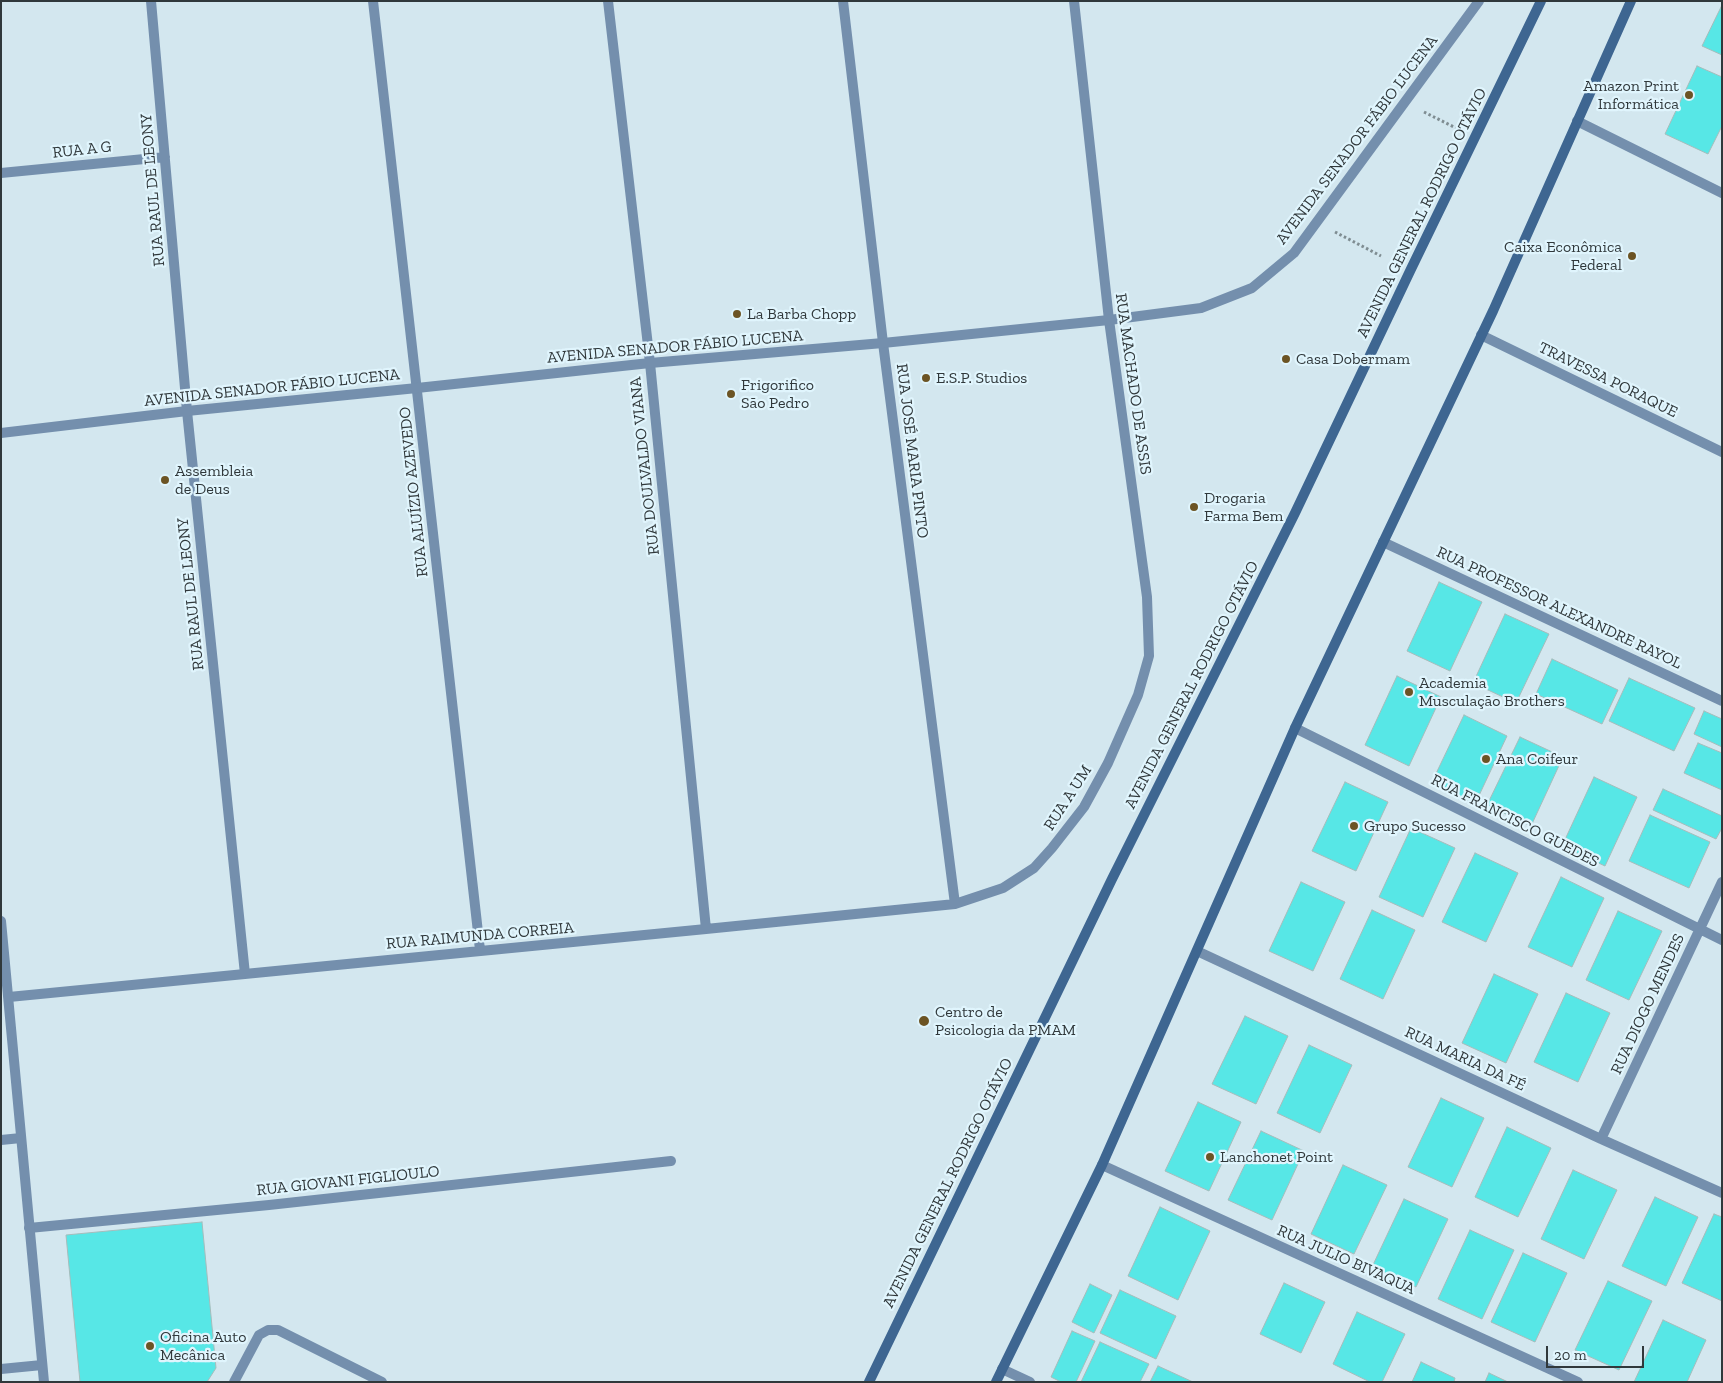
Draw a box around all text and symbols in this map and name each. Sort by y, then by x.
street label: AVENIDA SENADOR FÁBIO LUCENA [1272,32,1442,248]
place label: Amazon Print Informática [1583,76,1679,114]
street label: AVENIDA GENERAL RODRIGO OTÁVIO [1353,85,1491,341]
marker: Amazon Print Informática [1683,89,1695,101]
street label: RUA RAUL DE LEONY [137,113,169,267]
street label: RUA A G [51,137,113,163]
place label: Caixa Econômica Federal [1504,237,1622,275]
marker: Caixa Econômica Federal [1626,250,1638,262]
street label: RUA MACHADO DE ASSIS [1111,292,1155,476]
place label: La Barba Chopp [747,304,856,324]
marker: La Barba Chopp [731,308,743,320]
street label: AVENIDA SENADOR FÁBIO LUCENA [546,326,804,368]
street label: TRAVESSA PORAQUE [1535,338,1681,422]
place label: Casa Dobermam [1296,349,1410,369]
marker: Casa Dobermam [1280,353,1292,365]
street label: RUA JOSÉ MARIA PINTO [892,363,932,539]
street label: AVENIDA SENADOR FÁBIO LUCENA [143,365,401,411]
place label: E.S.P. Studios [936,368,1027,388]
marker: E.S.P. Studios [920,372,932,384]
place label: Frigorifico São Pedro [741,375,814,413]
street label: RUA DOULVALDO VIANA [626,376,664,556]
marker: Frigorifico São Pedro [725,388,737,400]
street label: RUA ALUÍZIO AZEVEDO [396,406,432,578]
place label: Assembleia de Deus [175,461,253,499]
marker: Assembleia de Deus [159,474,171,486]
place label: Drogaria Farma Bem [1204,488,1283,526]
marker: Drogaria Farma Bem [1188,501,1200,513]
street label: RUA RAUL DE LEONY [173,517,209,671]
street label: RUA PROFESSOR ALEXANDRE RAYOL [1433,543,1685,673]
street label: AVENIDA GENERAL RODRIGO OTÁVIO [1121,558,1263,812]
place label: Academia Musculação Brothers [1419,673,1565,711]
marker: Academia Musculação Brothers [1403,686,1415,698]
place label: Ana Coifeur [1496,749,1578,769]
marker: Ana Coifeur [1480,753,1492,765]
street label: RUA A UM [1040,762,1096,834]
street label: RUA FRANCISCO GUEDES [1428,770,1602,872]
place label: Grupo Sucesso [1364,816,1466,836]
marker: Grupo Sucesso [1348,820,1360,832]
street label: RUA RAIMUNDA CORREIA [385,918,575,954]
street label: RUA DIOGO MENDES [1607,931,1689,1077]
place label: Centro de Psicologia da PMAM [935,1002,1076,1040]
marker: Centro de Psicologia da PMAM [917,1014,931,1028]
street label: RUA MARIA DA FÉ [1402,1023,1528,1095]
street label: AVENIDA GENERAL RODRIGO OTÁVIO [879,1055,1017,1311]
place label: Lanchonet Point [1220,1147,1333,1167]
marker: Lanchonet Point [1204,1151,1216,1163]
street label: RUA GIOVANI FIGLIOULO [256,1162,440,1200]
street label: RUA JULIO BIVAQUA [1274,1221,1418,1299]
place label: Oficina Auto Mecânica [160,1327,246,1365]
scale bar [1548,1336,1646,1368]
marker: Oficina Auto Mecânica [144,1340,156,1352]
text: 20 m [1554,1346,1587,1364]

